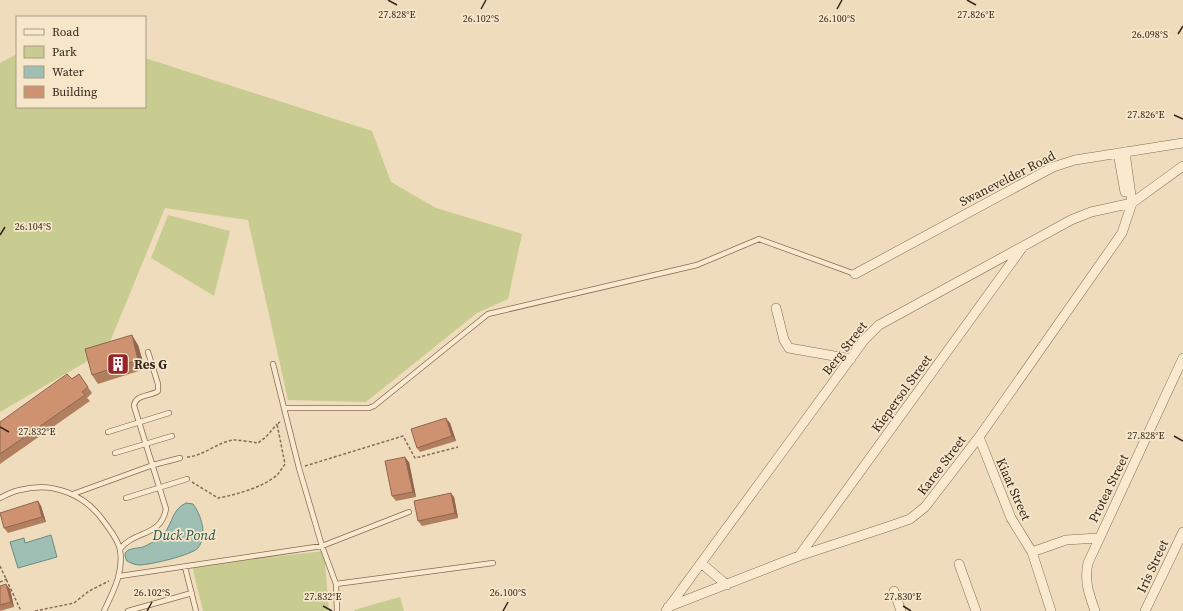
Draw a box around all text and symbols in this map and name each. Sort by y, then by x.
text: 27.828°E [378,8,416,21]
text: 27.826°E [957,8,995,21]
text: 26.102°S [463,12,499,25]
text: 26.100°S [819,12,855,25]
legend [16,16,146,108]
text: Road [52,24,79,40]
text: 26.098°S [1132,28,1168,41]
text: Park [52,44,77,60]
text: Water [52,64,84,80]
text: Building [52,84,97,100]
text: 27.826°E [1127,108,1165,121]
street label: Swanevelder Road [956,147,1059,210]
text: 26.104°S [15,220,51,233]
street label: Berg Street [818,317,871,379]
building icon: Res G [105,351,131,377]
street label: Kiepersol Street [868,351,936,435]
place label: Res G [134,356,167,373]
text: 27.832°E [18,425,56,438]
text: 27.828°E [1127,429,1165,442]
street label: Karee Street [913,431,970,499]
street label: Protea Street [1085,451,1133,525]
street label: Kiaat Street [992,455,1035,524]
water label: Duck Pond [151,525,216,545]
street label: Iris Street [1133,536,1172,595]
text: 26.102°S [134,586,170,599]
text: 26.100°S [490,586,526,599]
text: 27.832°E [304,590,342,603]
text: 27.830°E [884,590,922,603]

